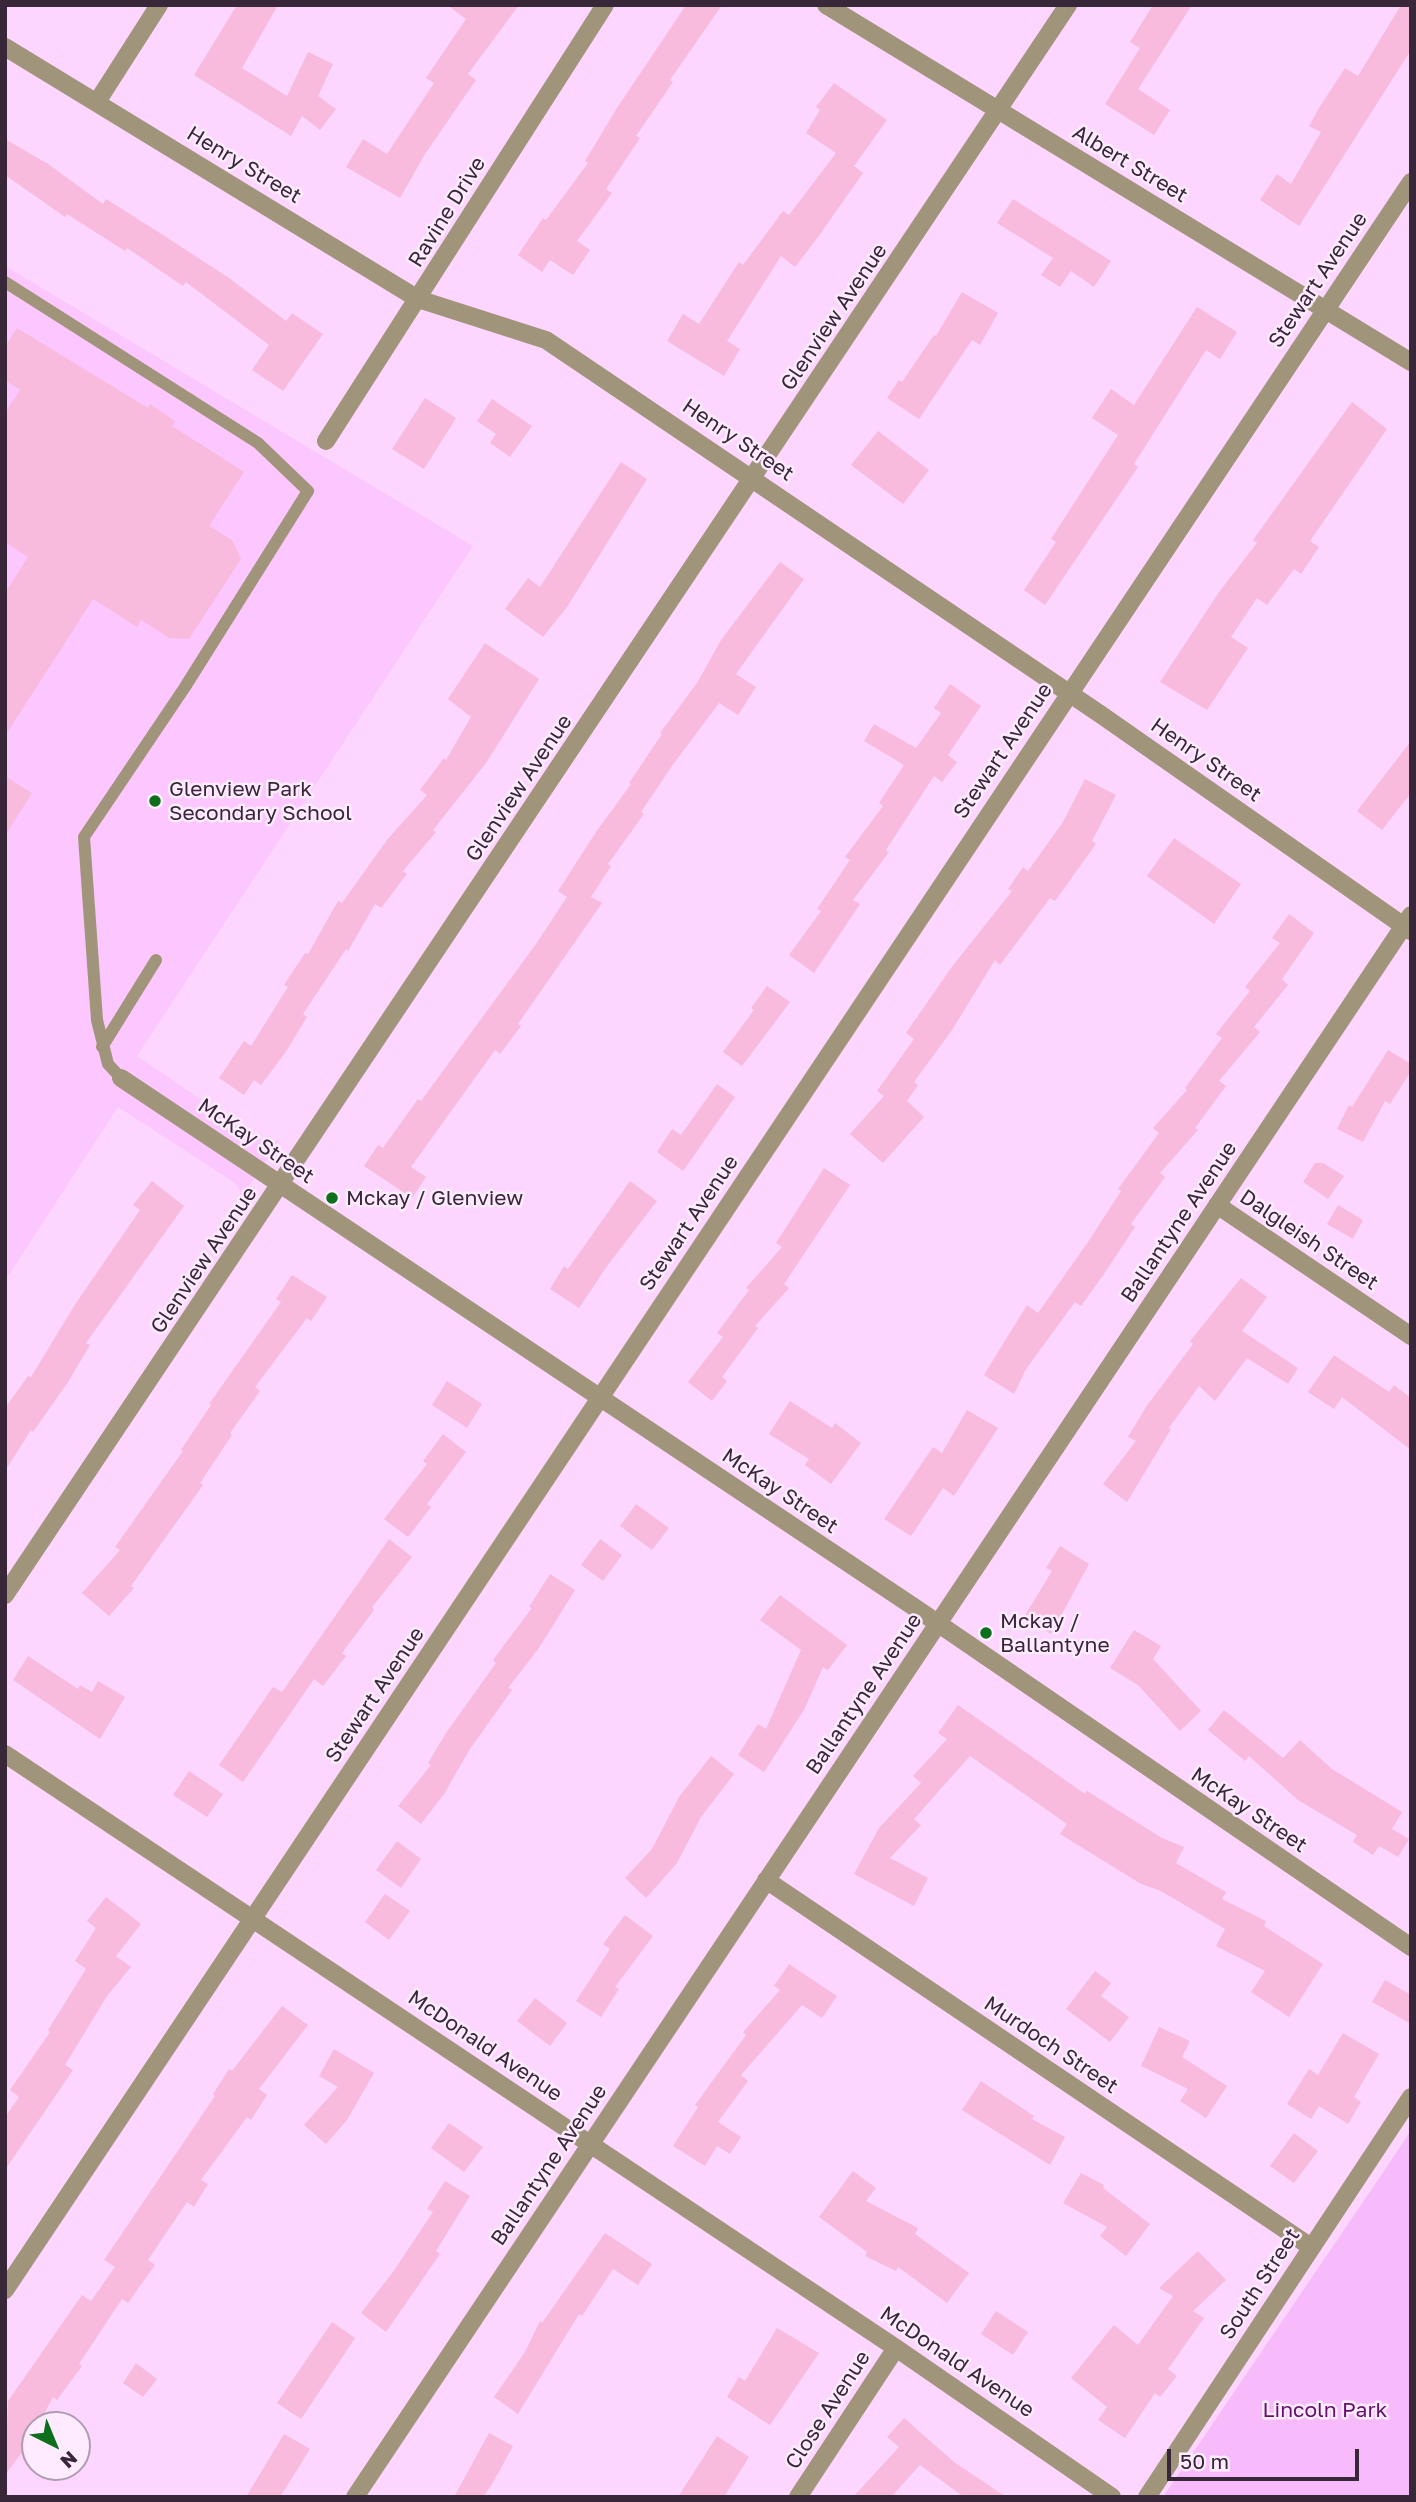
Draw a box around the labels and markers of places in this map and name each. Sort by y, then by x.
place label: Glenview Park Secondary School [169,776,352,826]
marker: Glenview Park Secondary School [147,793,163,809]
place label: Mckay / Glenview [346,1185,523,1211]
marker: Mckay / Glenview [324,1190,340,1206]
place label: Mckay / Ballantyne [1000,1608,1110,1658]
marker: Mckay / Ballantyne [978,1625,994,1641]

